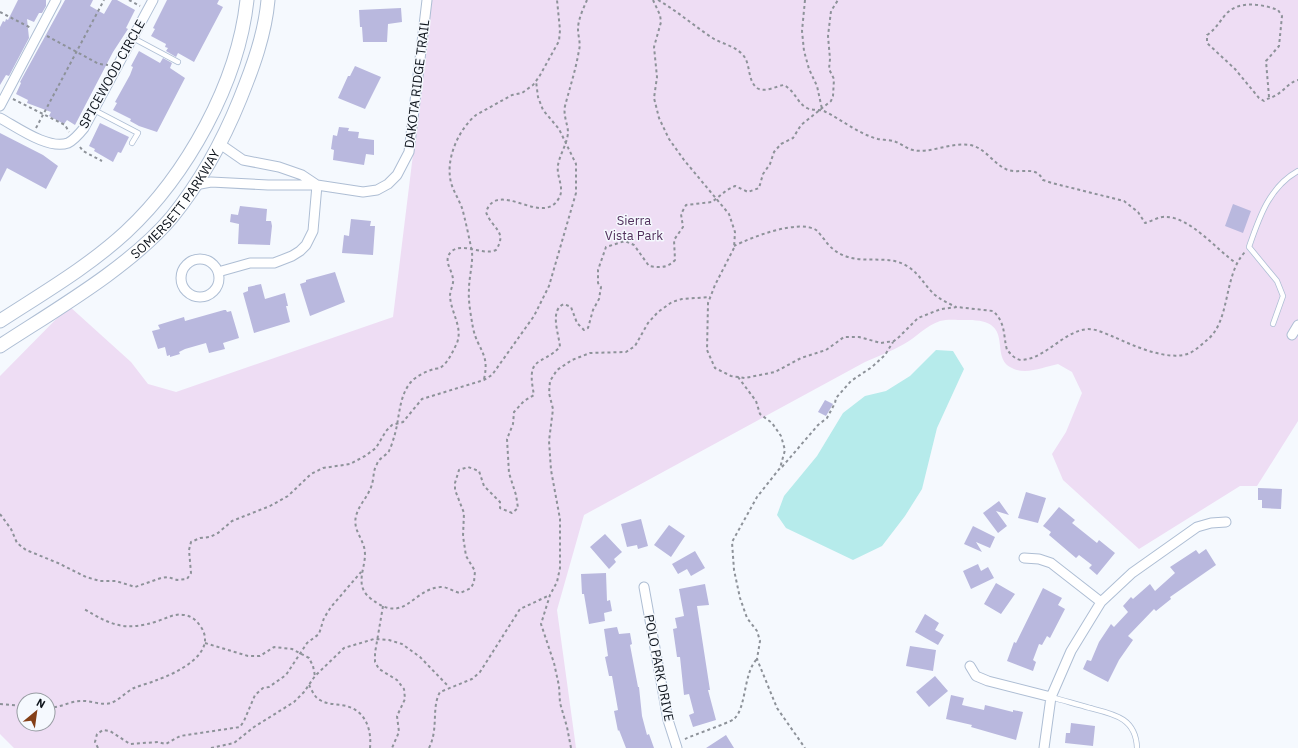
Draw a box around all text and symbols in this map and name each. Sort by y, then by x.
street label: SPICEWOOD CIRCLE [75,17,149,131]
street label: DAKOTA RIDGE TRAIL [401,18,433,149]
street label: SOMERSETT PARKWAY [127,146,224,262]
park label: Sierra Vista Park [605,212,663,244]
street label: POLO PARK DRIVE [640,613,678,723]
north arrow [16,692,56,732]
text: N [34,695,48,711]

